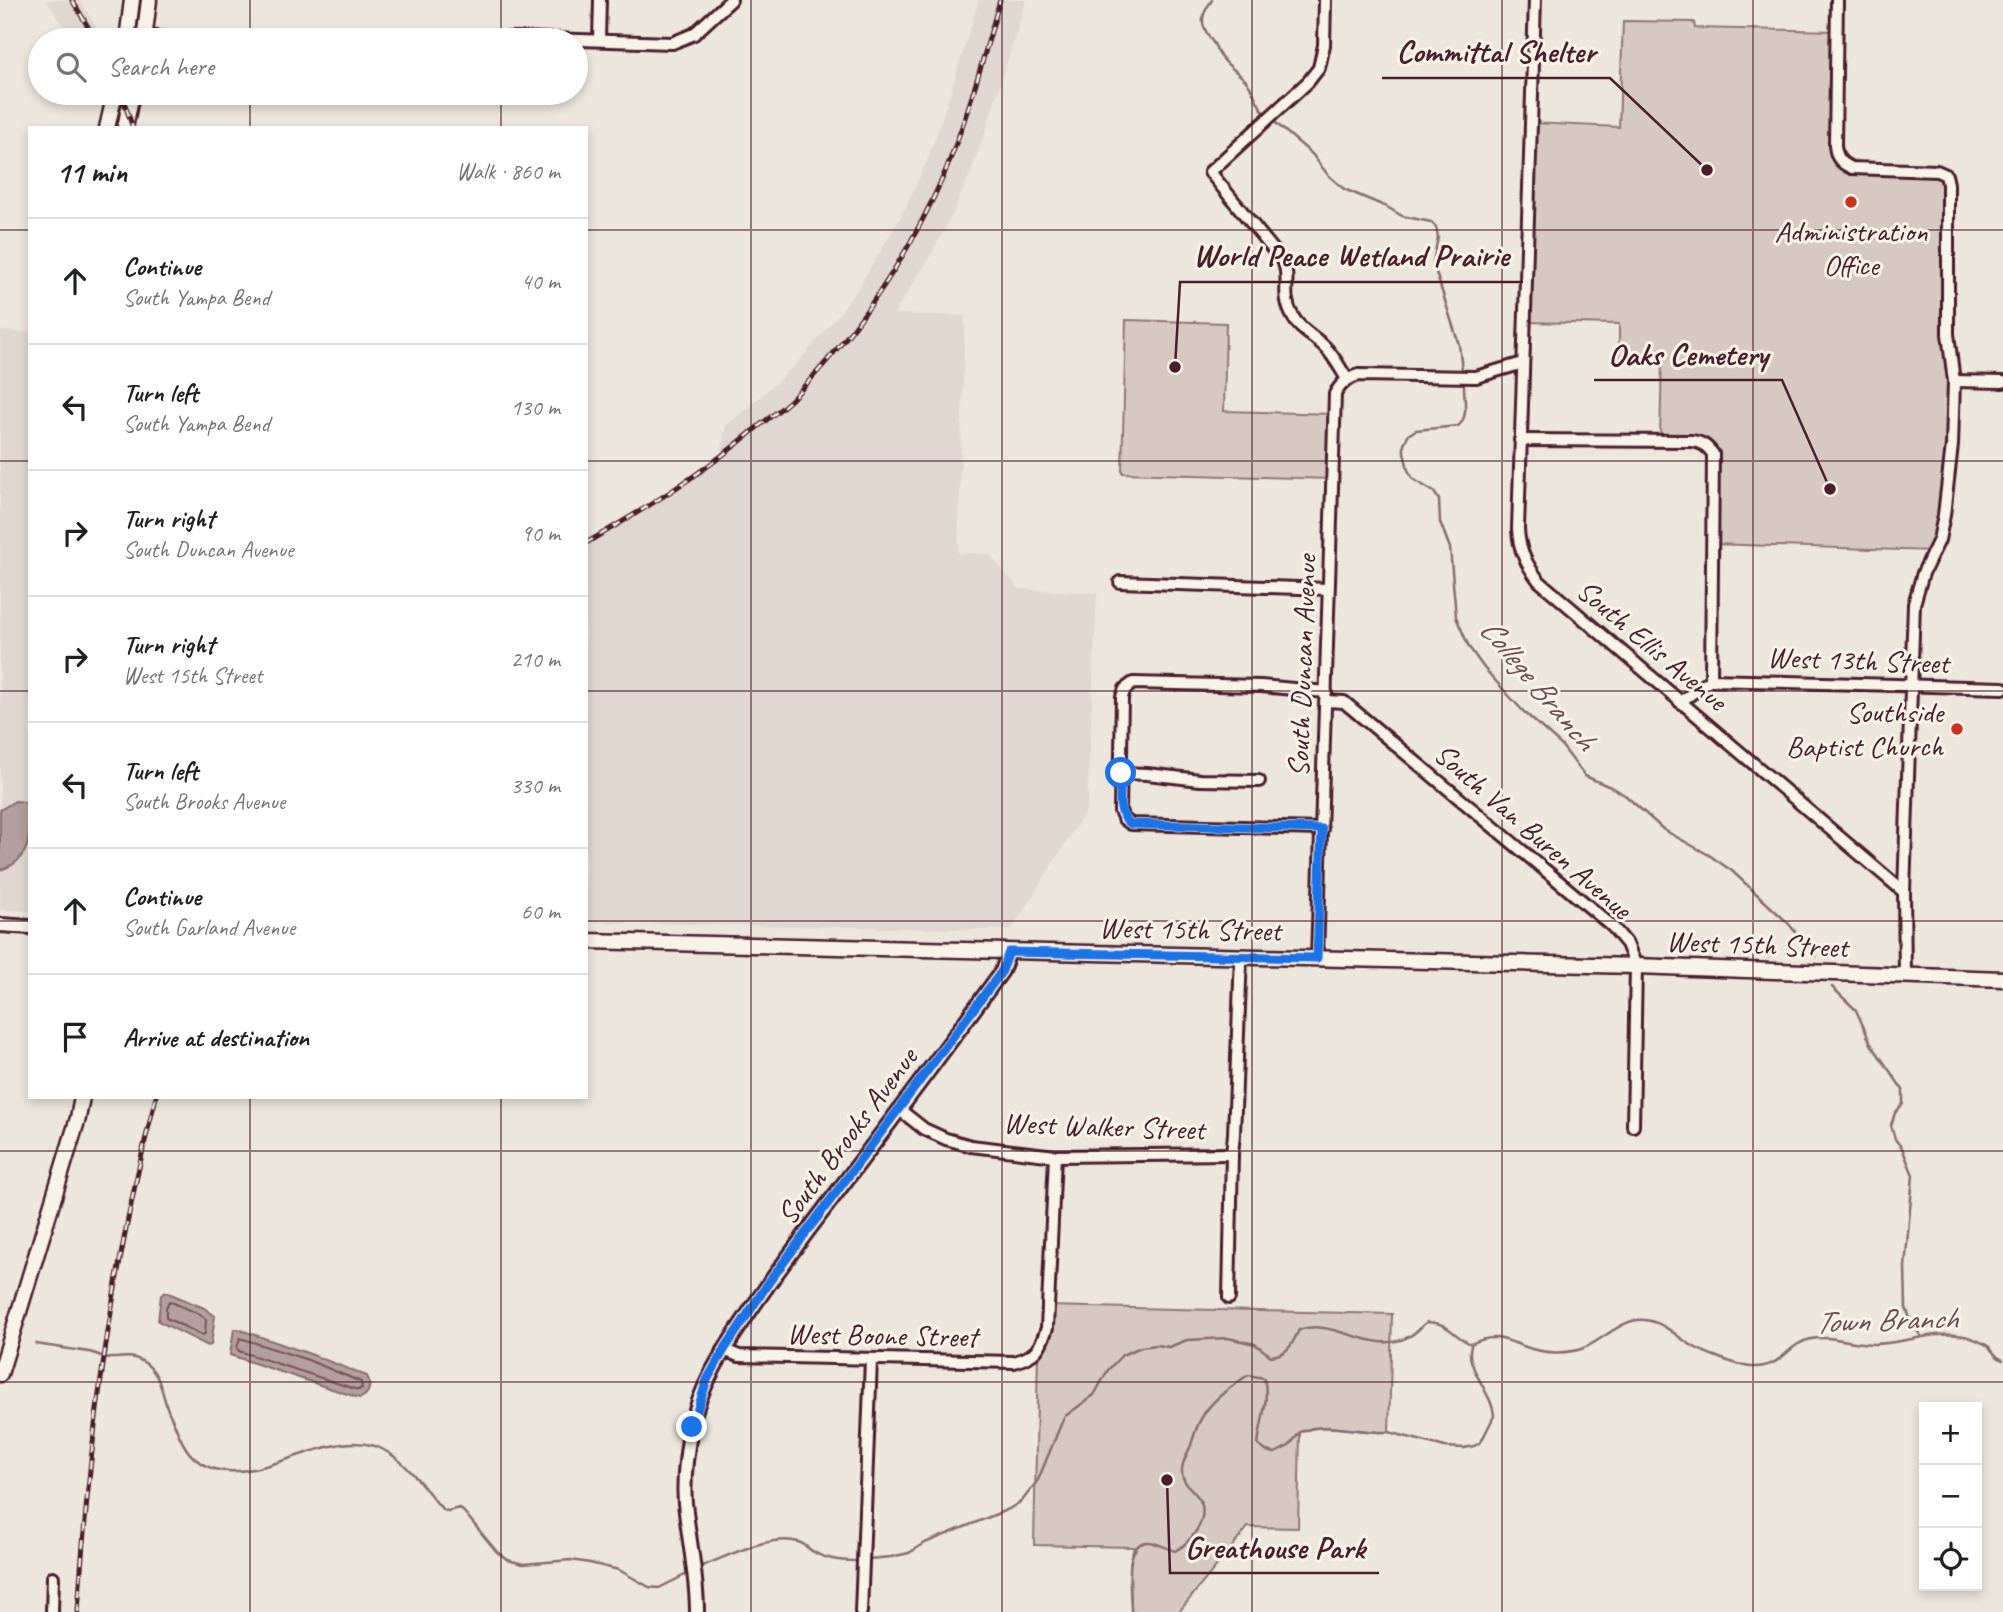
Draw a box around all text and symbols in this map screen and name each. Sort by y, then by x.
callout: Committal Shelter [1382,25,1610,78]
search box [28,28,588,105]
text: Committal Shelter [1396,31,1599,72]
icon: search [52,48,90,86]
text: Search here [108,50,214,83]
text: 11 min [56,153,127,191]
text: Walk · 860 m [456,157,560,186]
marker: Administration Office [1843,194,1859,210]
place label: Administration Office [1775,212,1928,284]
callout: World Peace Wetland Prairie [1180,229,1523,282]
text: World Peace Wetland Prairie [1193,235,1512,276]
text: Continue [123,250,201,283]
icon: ahead [56,262,94,300]
text: 40 m [521,267,560,296]
text: South Yampa Bend [123,283,270,312]
callout: Oaks Cemetery [1594,327,1782,380]
text: Oaks Cemetery [1608,334,1771,375]
text: Turn left [123,376,198,409]
icon: left [56,388,94,426]
text: 130 m [511,393,560,422]
text: South Yampa Bend [123,409,270,438]
text: Turn right [123,502,214,535]
icon: right [56,514,94,552]
text: 90 m [521,519,560,548]
text: South Duncan Avenue [123,535,293,564]
street label: South Duncan Avenue [1279,552,1325,778]
street label: South Ellis Avenue [1569,571,1737,720]
water label: College Branch [1471,609,1607,760]
text: Turn right [123,628,214,661]
street label: West 13th Street [1767,638,1952,682]
icon: right [56,640,94,678]
text: 210 m [511,645,560,674]
text: West 15th Street [123,661,262,690]
place label: Southside Baptist Church [1786,693,1945,765]
marker: Southside Baptist Church [1949,721,1965,737]
street label: South Van Buren Avenue [1426,735,1641,929]
text: Turn left [123,754,198,787]
route start [1105,757,1136,788]
icon: left [56,766,94,804]
text: 330 m [511,771,560,800]
text: South Brooks Avenue [123,787,285,816]
text: Continue [123,880,201,913]
icon: ahead [56,892,94,930]
text: 60 m [521,897,560,926]
street label: West 15th Street [1099,908,1284,950]
text: South Garland Avenue [123,913,295,942]
street label: West 15th Street [1666,922,1851,966]
icon: arrive [56,1018,94,1056]
text: Arrive at destination [123,1021,309,1054]
street label: South Brooks Avenue [768,1038,927,1232]
street label: West Walker Street [1003,1103,1208,1149]
water label: Town Branch [1814,1297,1960,1343]
street label: West Boone Street [787,1314,982,1356]
map controls [1919,1402,1982,1591]
button: + [1919,1402,1982,1465]
route end [676,1411,707,1442]
button: − [1919,1465,1982,1528]
callout: Greathouse Park [1170,1520,1379,1573]
text: Greathouse Park [1185,1527,1368,1568]
button: locate [1919,1528,1982,1591]

